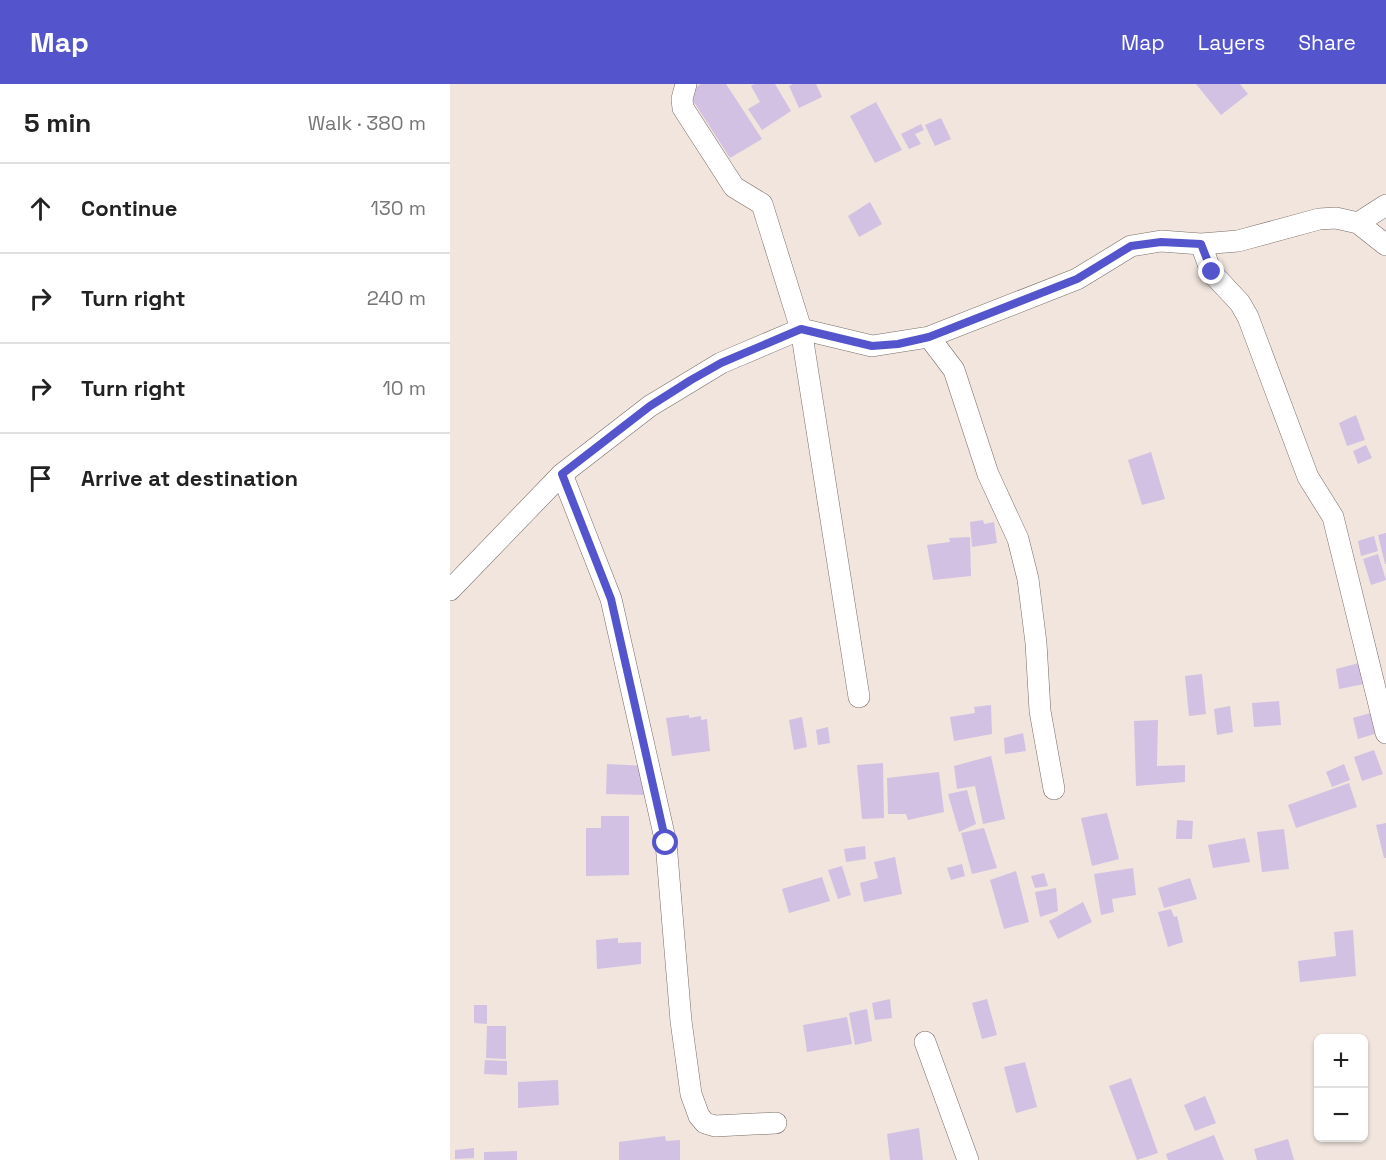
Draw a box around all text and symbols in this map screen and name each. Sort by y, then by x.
text: Map [30,24,89,60]
text: Map [1121,29,1165,56]
text: Layers [1198,29,1265,56]
text: Share [1298,29,1356,56]
text: 5 min [24,106,91,140]
text: Walk · 380 m [308,110,426,136]
icon: ahead [24,192,57,225]
text: Continue [81,194,177,222]
text: 130 m [370,195,426,221]
route end [1198,258,1224,284]
icon: right [24,282,57,315]
text: Turn right [81,284,186,312]
text: 240 m [367,285,426,311]
icon: right [24,372,57,405]
text: Turn right [81,374,186,402]
text: 10 m [382,375,426,401]
icon: arrive [24,462,57,495]
text: Arrive at destination [81,464,298,492]
route start [652,829,678,855]
map controls [1314,1034,1368,1142]
button: + [1314,1034,1368,1088]
button: − [1314,1088,1368,1142]

